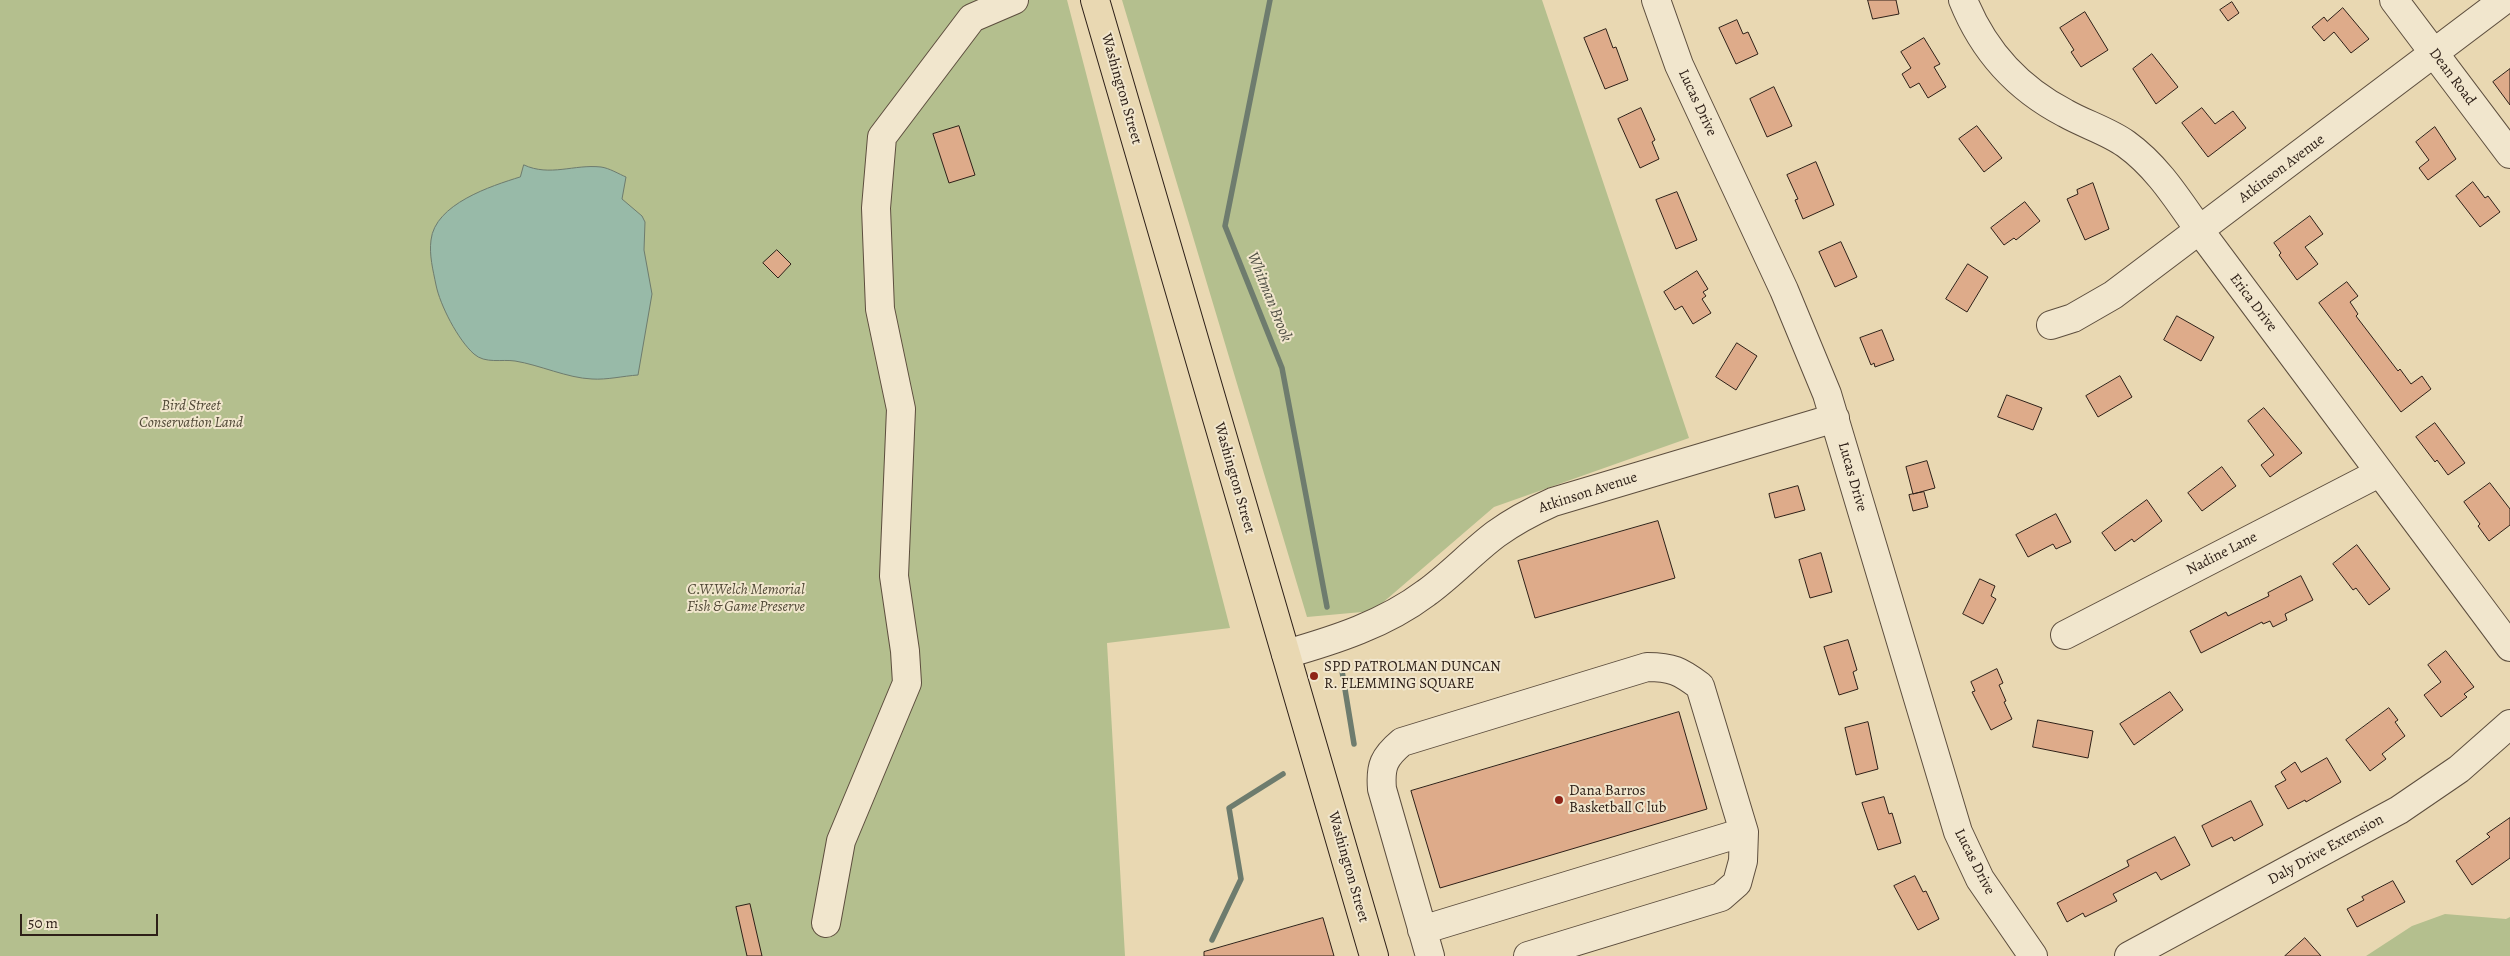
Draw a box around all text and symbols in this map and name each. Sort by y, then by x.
street label: Washington Street [1097,32,1145,146]
street label: Dean Road [2425,45,2479,109]
street label: Lucas Drive [1674,67,1720,139]
street label: Atkinson Avenue [2235,131,2329,207]
water label: Whitman Brook [1242,249,1296,345]
street label: Erica Drive [2225,270,2281,336]
park label: Bird Street Conservation Land [139,397,243,432]
street label: Washington Street [1210,421,1258,535]
street label: Lucas Drive [1833,440,1871,514]
street label: Atkinson Avenue [1536,469,1640,517]
street label: Nadine Lane [2184,528,2260,580]
park label: C.W.Welch Memorial Fish & Game Preserve [687,581,805,616]
place label: SPD PATROLMAN DUNCAN R. FLEMMING SQUARE [1324,658,1501,693]
marker: SPD PATROLMAN DUNCAN R. FLEMMING SQUARE [1308,670,1320,682]
place label: Dana Barros Basketball C lub [1569,782,1666,817]
marker: Dana Barros Basketball C lub [1553,794,1565,806]
street label: Washington Street [1324,810,1372,924]
street label: Daly Drive Extension [2265,811,2387,889]
street label: Lucas Drive [1950,826,1998,898]
scale bar [22,904,160,936]
text: 50 m [28,913,58,933]

